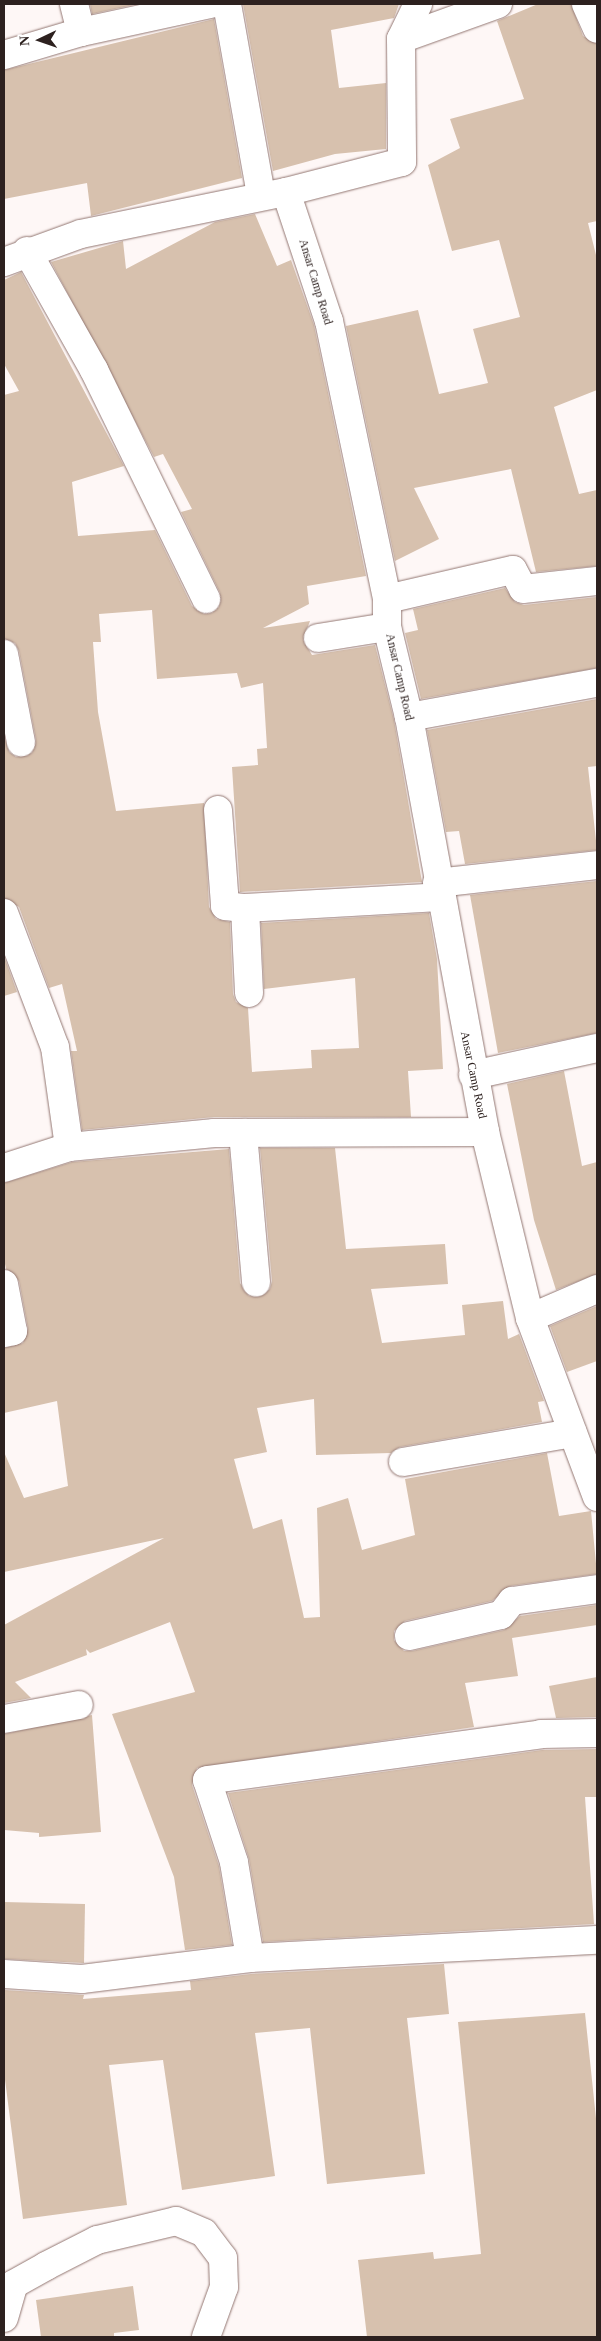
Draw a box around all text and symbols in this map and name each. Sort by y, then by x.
north arrow [15,15,65,65]
text: N [17,35,32,46]
street label: Ansar Camp Road [293,232,337,332]
street label: Ansar Camp Road [381,626,417,728]
street label: Ansar Camp Road [456,1024,490,1126]

